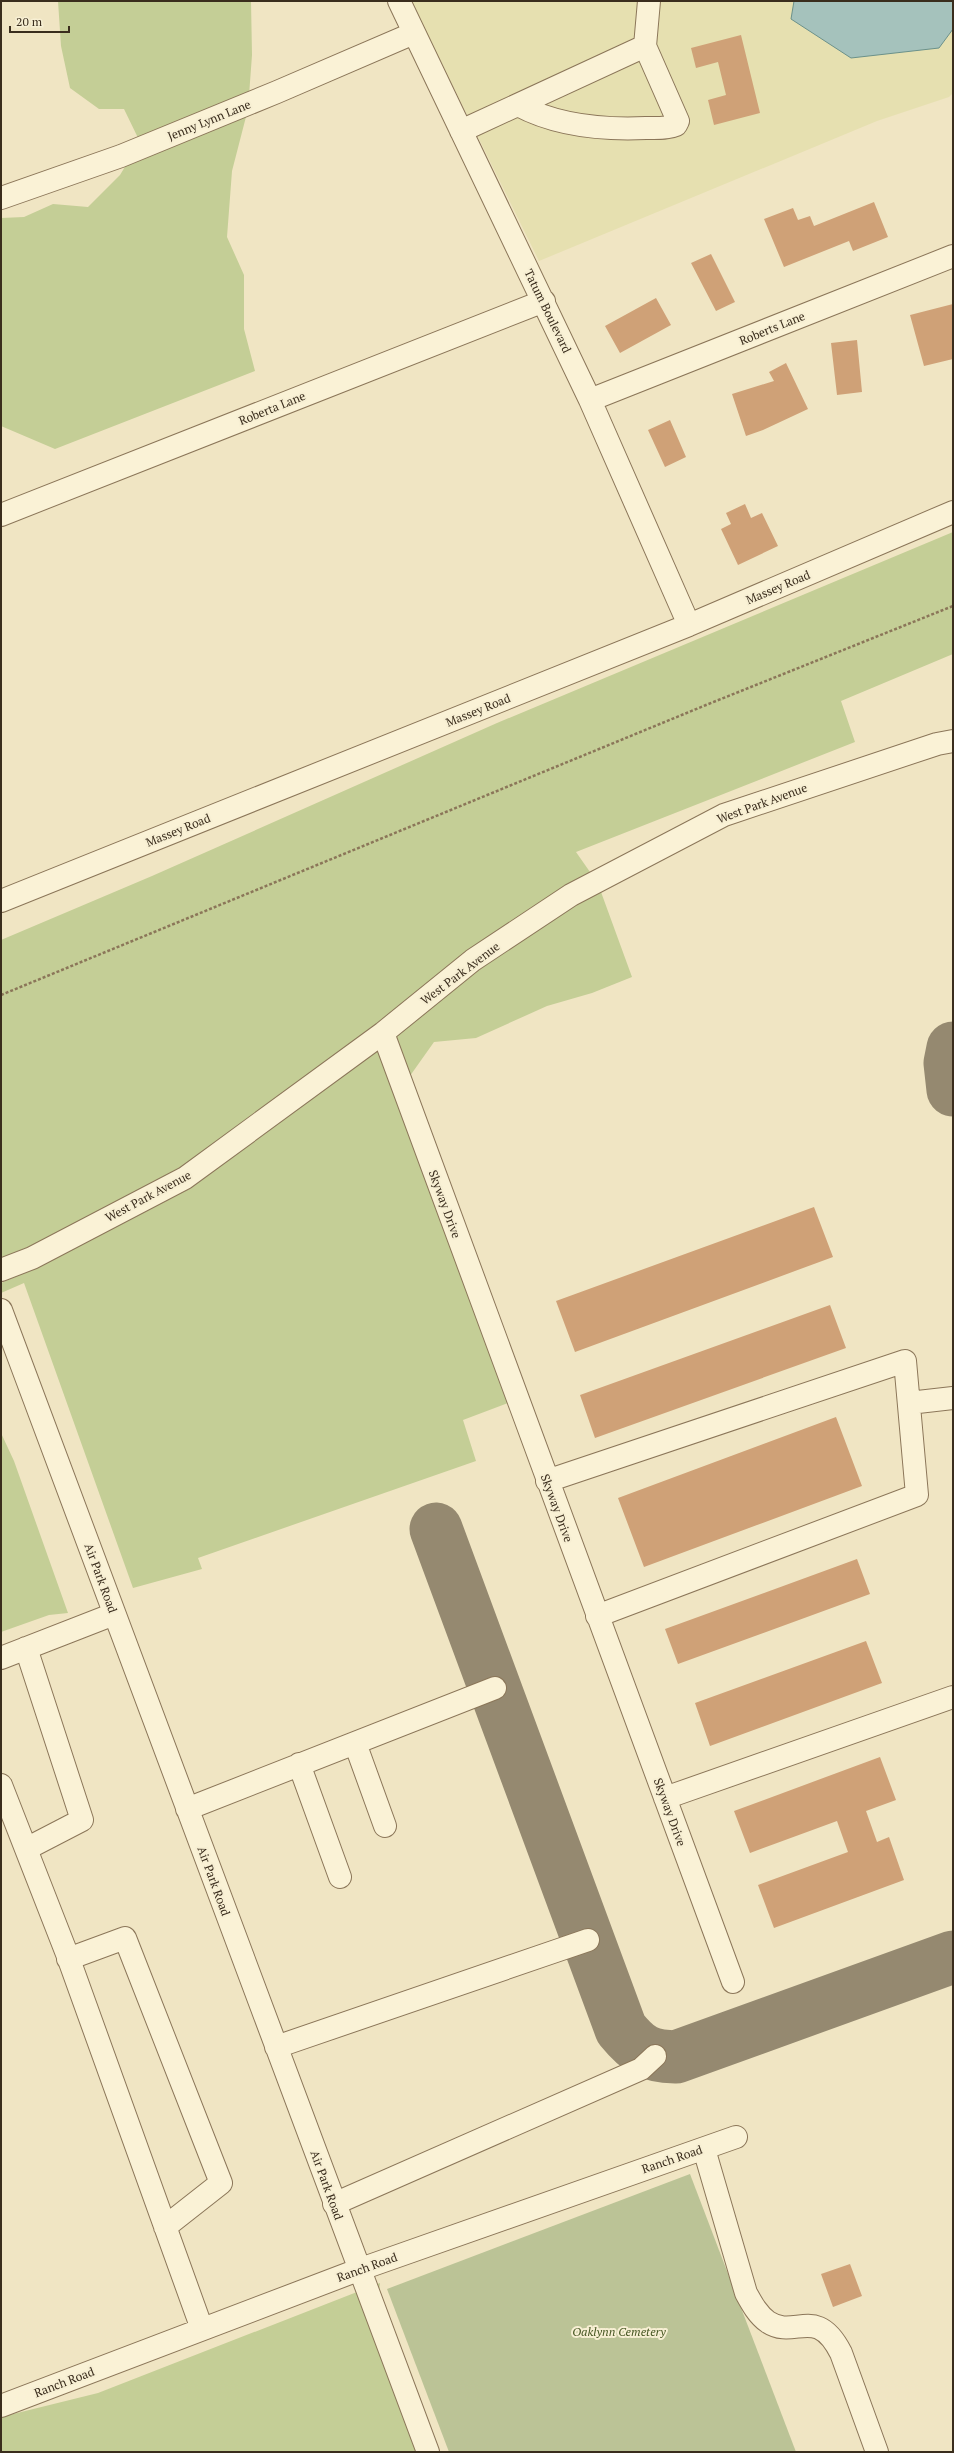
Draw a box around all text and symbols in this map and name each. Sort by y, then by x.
scale bar [10,8,69,34]
text: 20 m [16,14,43,29]
street label: Jenny Lynn Lane [165,96,253,144]
street label: Tatum Boulevard [521,267,575,356]
street label: Roberts Lane [737,308,807,348]
street label: Roberta Lane [237,388,307,428]
street label: Massey Road [744,567,813,607]
street label: Massey Road [443,690,513,730]
street label: West Park Avenue [715,780,809,826]
street label: Massey Road [143,810,213,850]
street label: West Park Avenue [418,938,502,1008]
street label: West Park Avenue [103,1167,193,1225]
street label: Skyway Drive [426,1168,464,1240]
street label: Skyway Drive [538,1472,576,1544]
street label: Air Park Road [81,1541,121,1615]
street label: Skyway Drive [651,1776,689,1848]
street label: Air Park Road [194,1844,234,1918]
street label: Ranch Road [640,2142,705,2176]
street label: Air Park Road [307,2148,347,2222]
street label: Ranch Road [335,2249,400,2285]
park label: Oaklynn Cemetery [572,2324,666,2339]
street label: Ranch Road [32,2364,96,2400]

